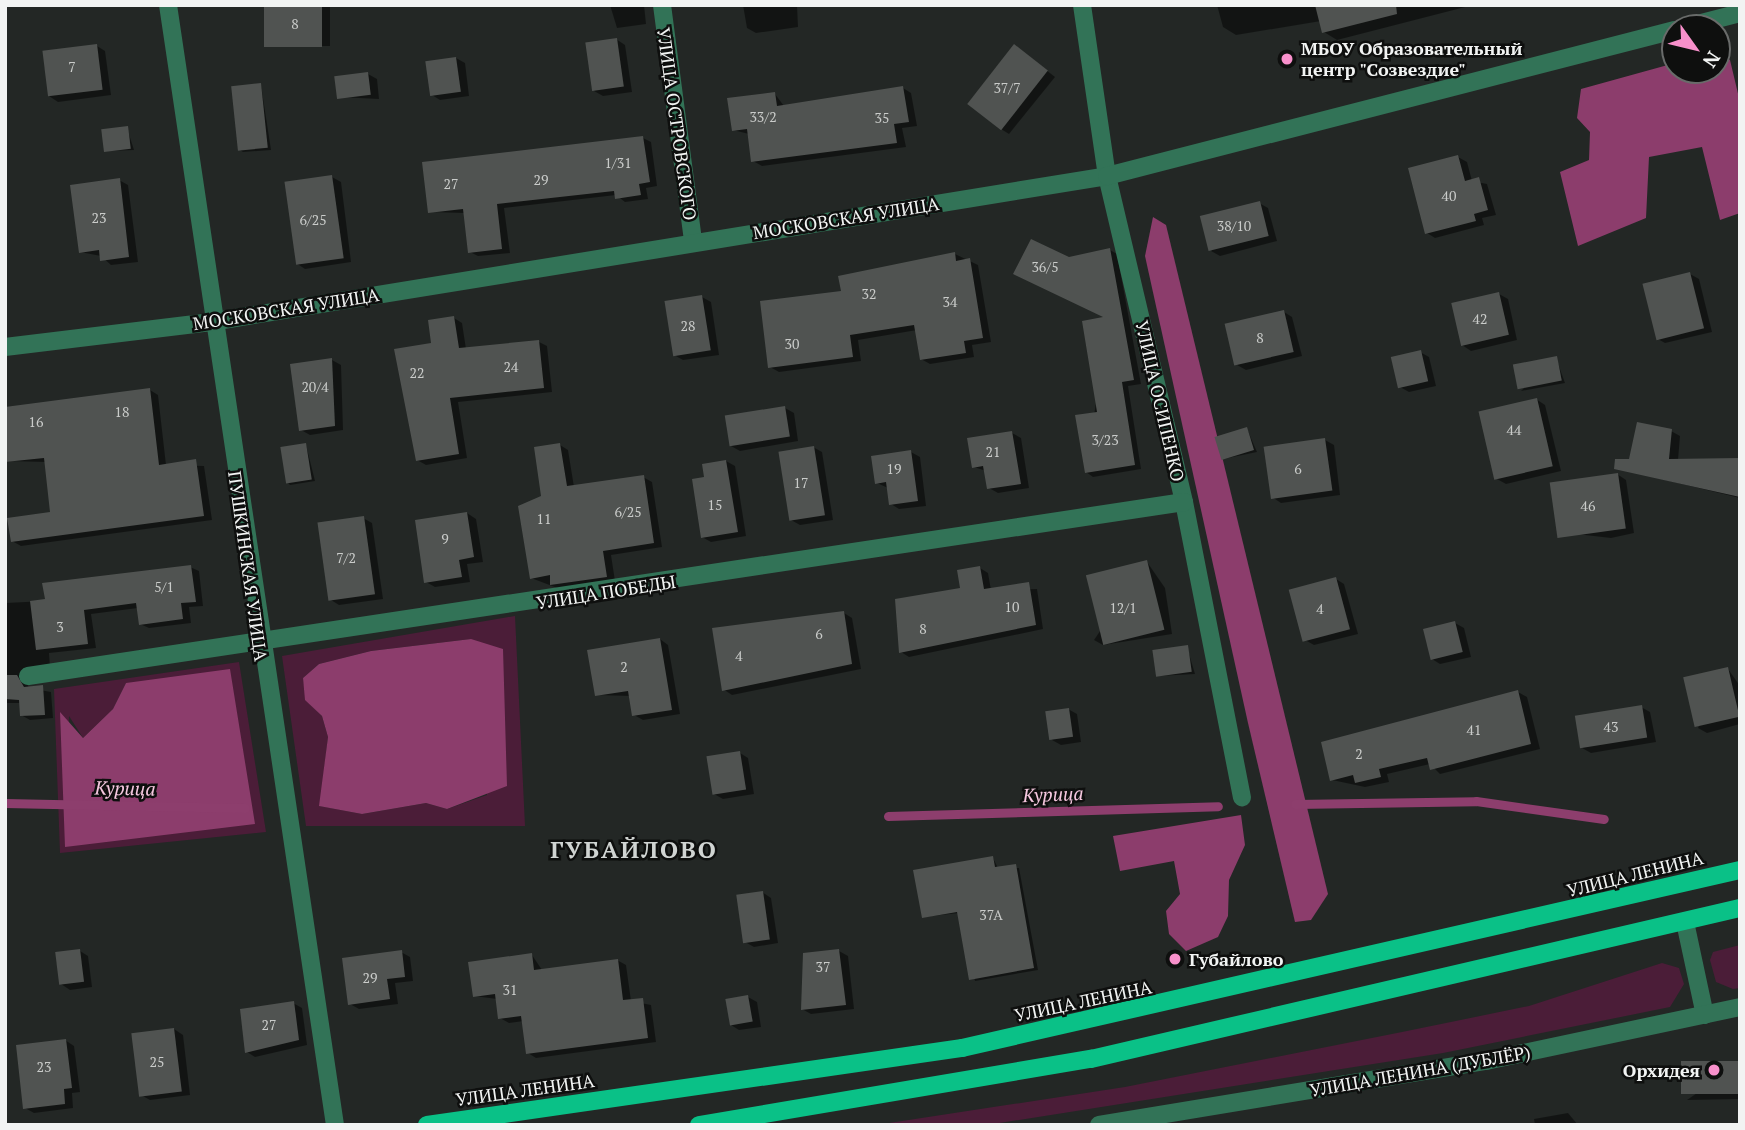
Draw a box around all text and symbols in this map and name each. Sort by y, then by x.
north arrow [1661,14,1731,84]
house number: 8 [291,16,299,32]
street label: УЛИЦА ОСТРОВСКОГО [653,26,701,222]
place label: МБОУ Образовательный центр "Созвездие" [1301,38,1523,80]
text: N [1698,47,1727,73]
marker: МБОУ Образовательный центр "Созвездие" [1279,51,1295,67]
house number: 7 [68,59,76,75]
house number: 37/7 [993,80,1021,96]
house number: 33/2 [749,109,777,125]
house number: 35 [875,110,889,126]
house number: 1/31 [604,155,632,171]
house number: 29 [534,172,548,188]
house number: 27 [444,176,458,192]
house number: 40 [1442,188,1456,204]
street label: МОСКОВСКАЯ УЛИЦА [751,193,941,243]
house number: 23 [92,210,106,226]
house number: 6/25 [299,212,327,228]
house number: 38/10 [1217,218,1251,234]
house number: 36/5 [1031,259,1059,275]
street label: МОСКОВСКАЯ УЛИЦА [191,284,381,334]
house number: 32 [862,286,876,302]
house number: 34 [943,294,957,310]
house number: 42 [1473,311,1487,327]
house number: 28 [681,318,695,334]
street label: УЛИЦА ОСИПЕНКО [1131,318,1189,484]
house number: 8 [1256,330,1264,346]
house number: 30 [785,336,799,352]
house number: 24 [504,359,518,375]
house number: 22 [410,365,424,381]
house number: 20/4 [301,379,329,395]
house number: 18 [115,404,129,420]
house number: 16 [29,414,43,430]
house number: 44 [1507,422,1521,438]
house number: 3/23 [1091,432,1119,448]
house number: 21 [986,444,1000,460]
house number: 19 [887,461,901,477]
house number: 6 [1294,461,1302,477]
street label: ПУШКИНСКАЯ УЛИЦА [224,469,272,663]
house number: 17 [794,475,808,491]
house number: 15 [708,497,722,513]
house number: 46 [1581,498,1595,514]
house number: 6/25 [614,504,642,520]
house number: 11 [537,511,551,527]
house number: 9 [441,531,449,547]
house number: 7/2 [336,550,356,566]
street label: УЛИЦА ПОБЕДЫ [535,570,677,614]
house number: 5/1 [154,579,174,595]
house number: 10 [1005,599,1019,615]
house number: 12/1 [1109,600,1137,616]
house number: 4 [1316,601,1324,617]
house number: 3 [56,619,64,635]
house number: 8 [919,621,927,637]
house number: 6 [815,626,823,642]
house number: 4 [735,648,743,664]
house number: 2 [620,659,628,675]
house number: 43 [1604,719,1618,735]
house number: 41 [1467,722,1481,738]
house number: 2 [1355,746,1363,762]
water label: Курица [94,776,156,800]
water label: Курица [1022,782,1084,806]
district label: ГУБАЙЛОВО [551,836,717,864]
street label: УЛИЦА ЛЕНИНА [1564,847,1706,901]
house number: 37А [979,907,1003,923]
place label: Губайлово [1189,948,1283,970]
marker: Губайлово [1167,951,1183,967]
house number: 37 [816,959,830,975]
house number: 29 [363,970,377,986]
street label: УЛИЦА ЛЕНИНА [1012,976,1154,1026]
house number: 31 [503,982,517,998]
house number: 27 [262,1017,276,1033]
street label: УЛИЦА ЛЕНИНА (ДУБЛЁР) [1308,1041,1532,1101]
house number: 25 [150,1054,164,1070]
house number: 23 [37,1059,51,1075]
place label: Орхидея [1623,1059,1700,1081]
marker: Орхидея [1706,1062,1722,1078]
street label: УЛИЦА ЛЕНИНА [454,1070,596,1110]

